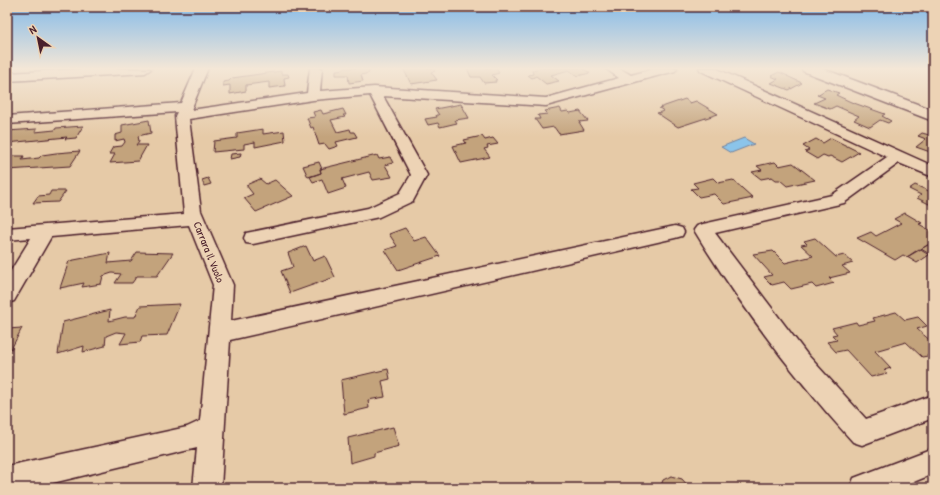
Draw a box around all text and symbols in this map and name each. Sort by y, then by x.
north arrow [18,18,58,58]
text: N [26,22,39,37]
street label: Carrara Il Vuolo [190,219,228,285]

